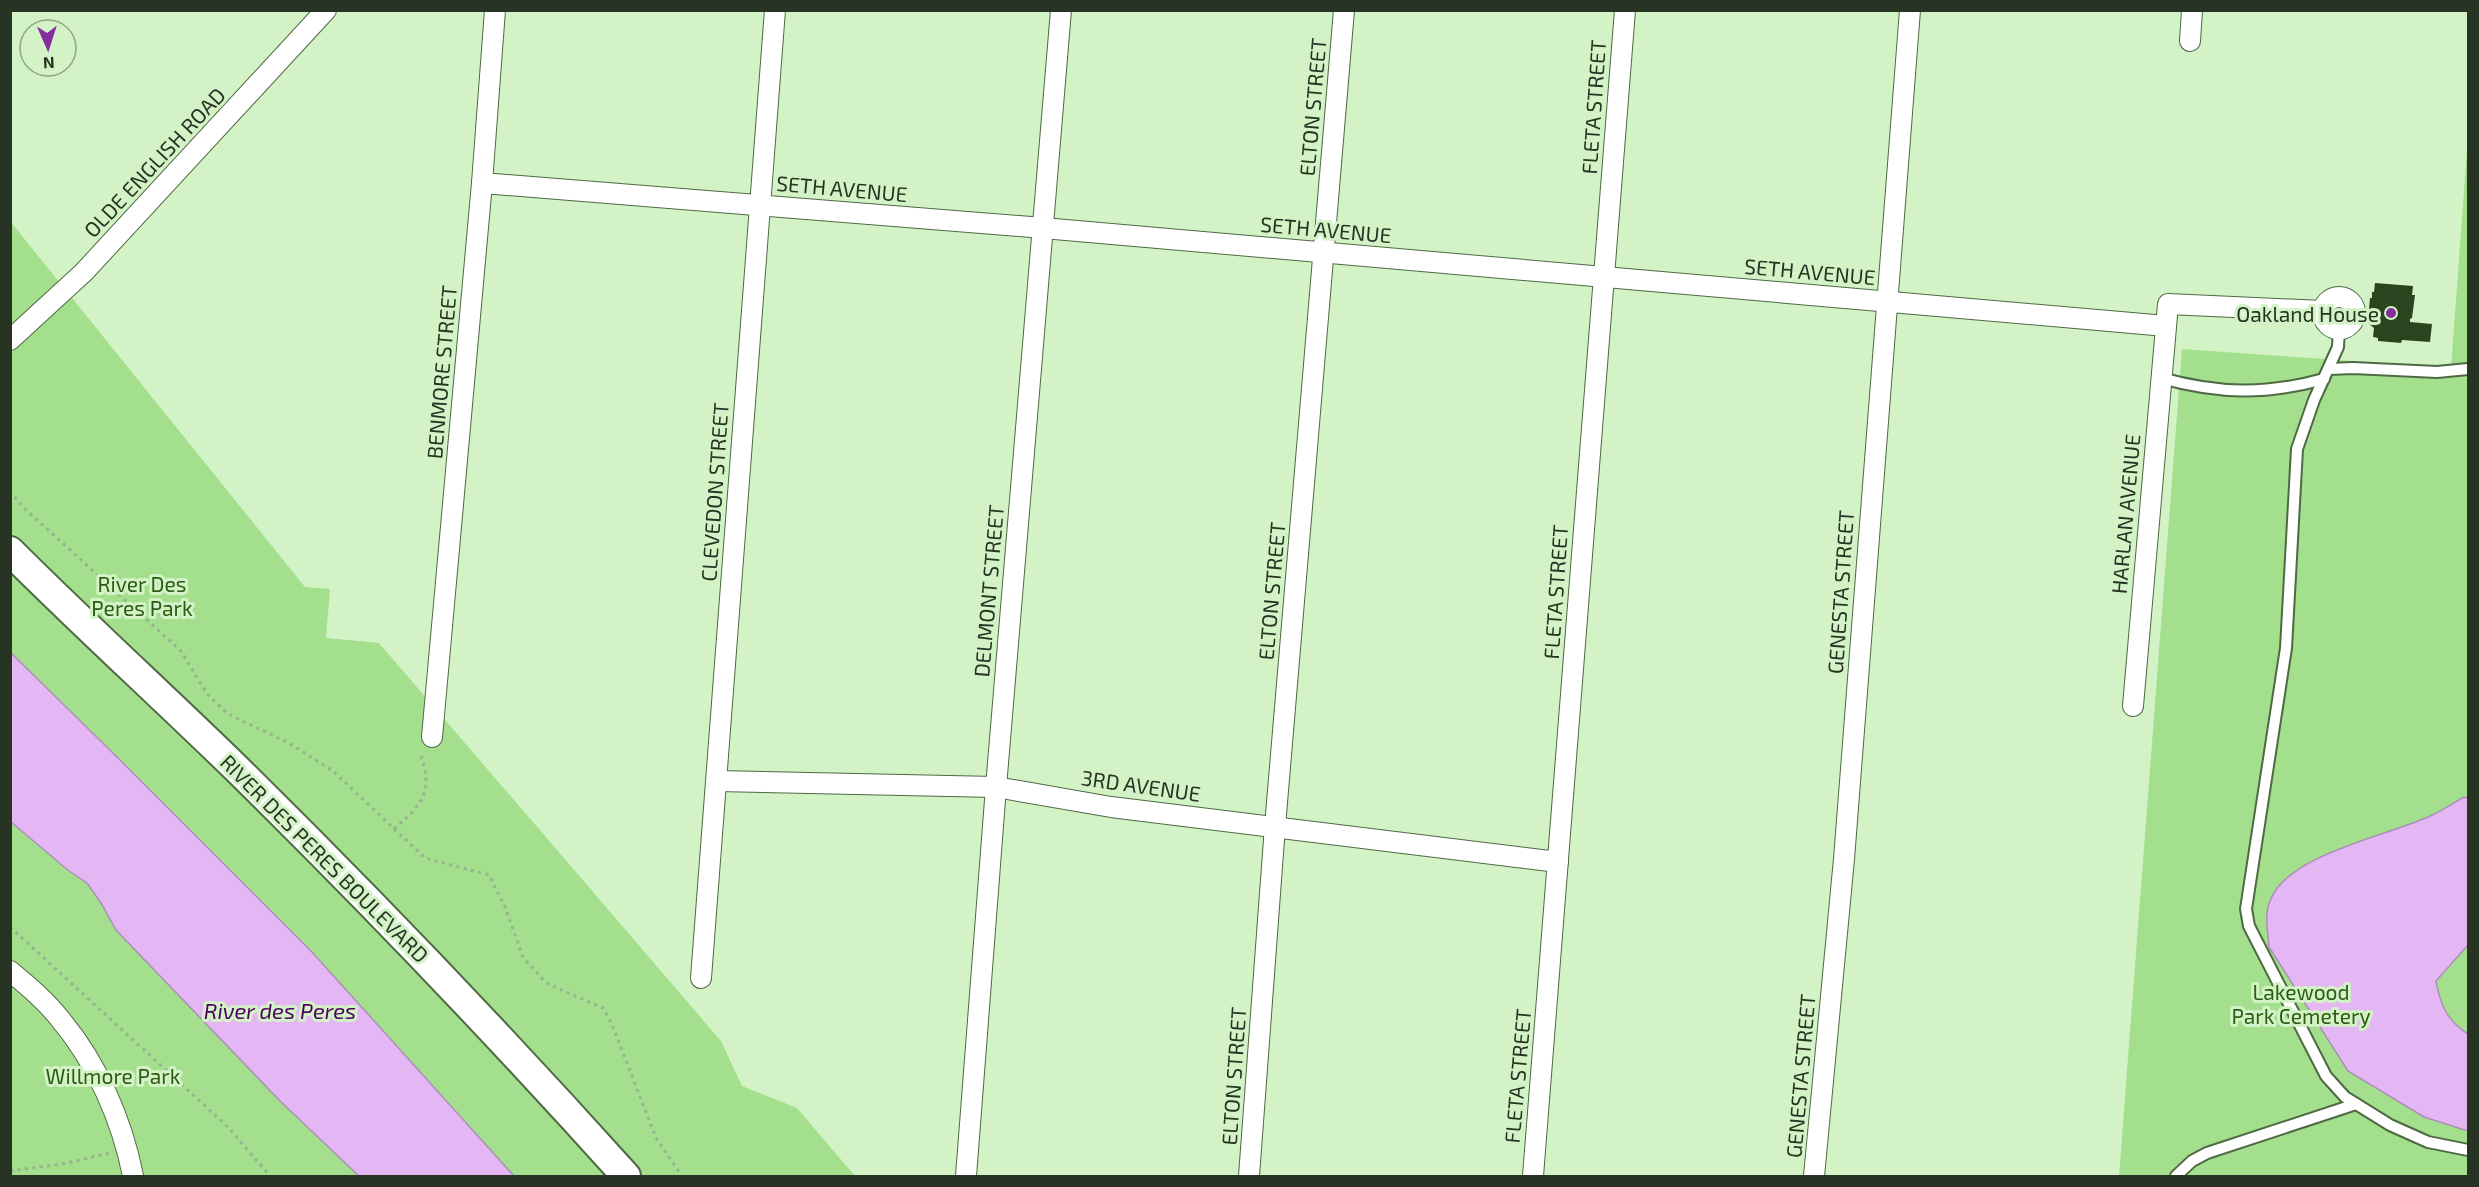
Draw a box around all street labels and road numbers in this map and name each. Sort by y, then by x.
street label: ELTON STREET [1294,37,1330,177]
street label: FLETA STREET [1576,39,1610,175]
street label: OLDE ENGLISH ROAD [78,82,230,242]
street label: SETH AVENUE [775,170,909,206]
street label: SETH AVENUE [1259,211,1393,247]
street label: SETH AVENUE [1743,253,1877,289]
street label: BENMORE STREET [421,284,461,460]
street label: CLEVEDON STREET [695,402,733,582]
street label: HARLAN AVENUE [2106,433,2144,595]
street label: DELMONT STREET [968,504,1008,678]
street label: GENESTA STREET [1822,509,1858,675]
street label: ELTON STREET [1253,521,1289,661]
street label: FLETA STREET [1538,524,1572,660]
street label: RIVER DES PERES BOULEVARD [216,749,434,967]
street label: 3RD AVENUE [1080,764,1202,806]
street label: GENESTA STREET [1780,993,1820,1159]
street label: ELTON STREET [1216,1006,1250,1146]
street label: FLETA STREET [1499,1008,1535,1144]

